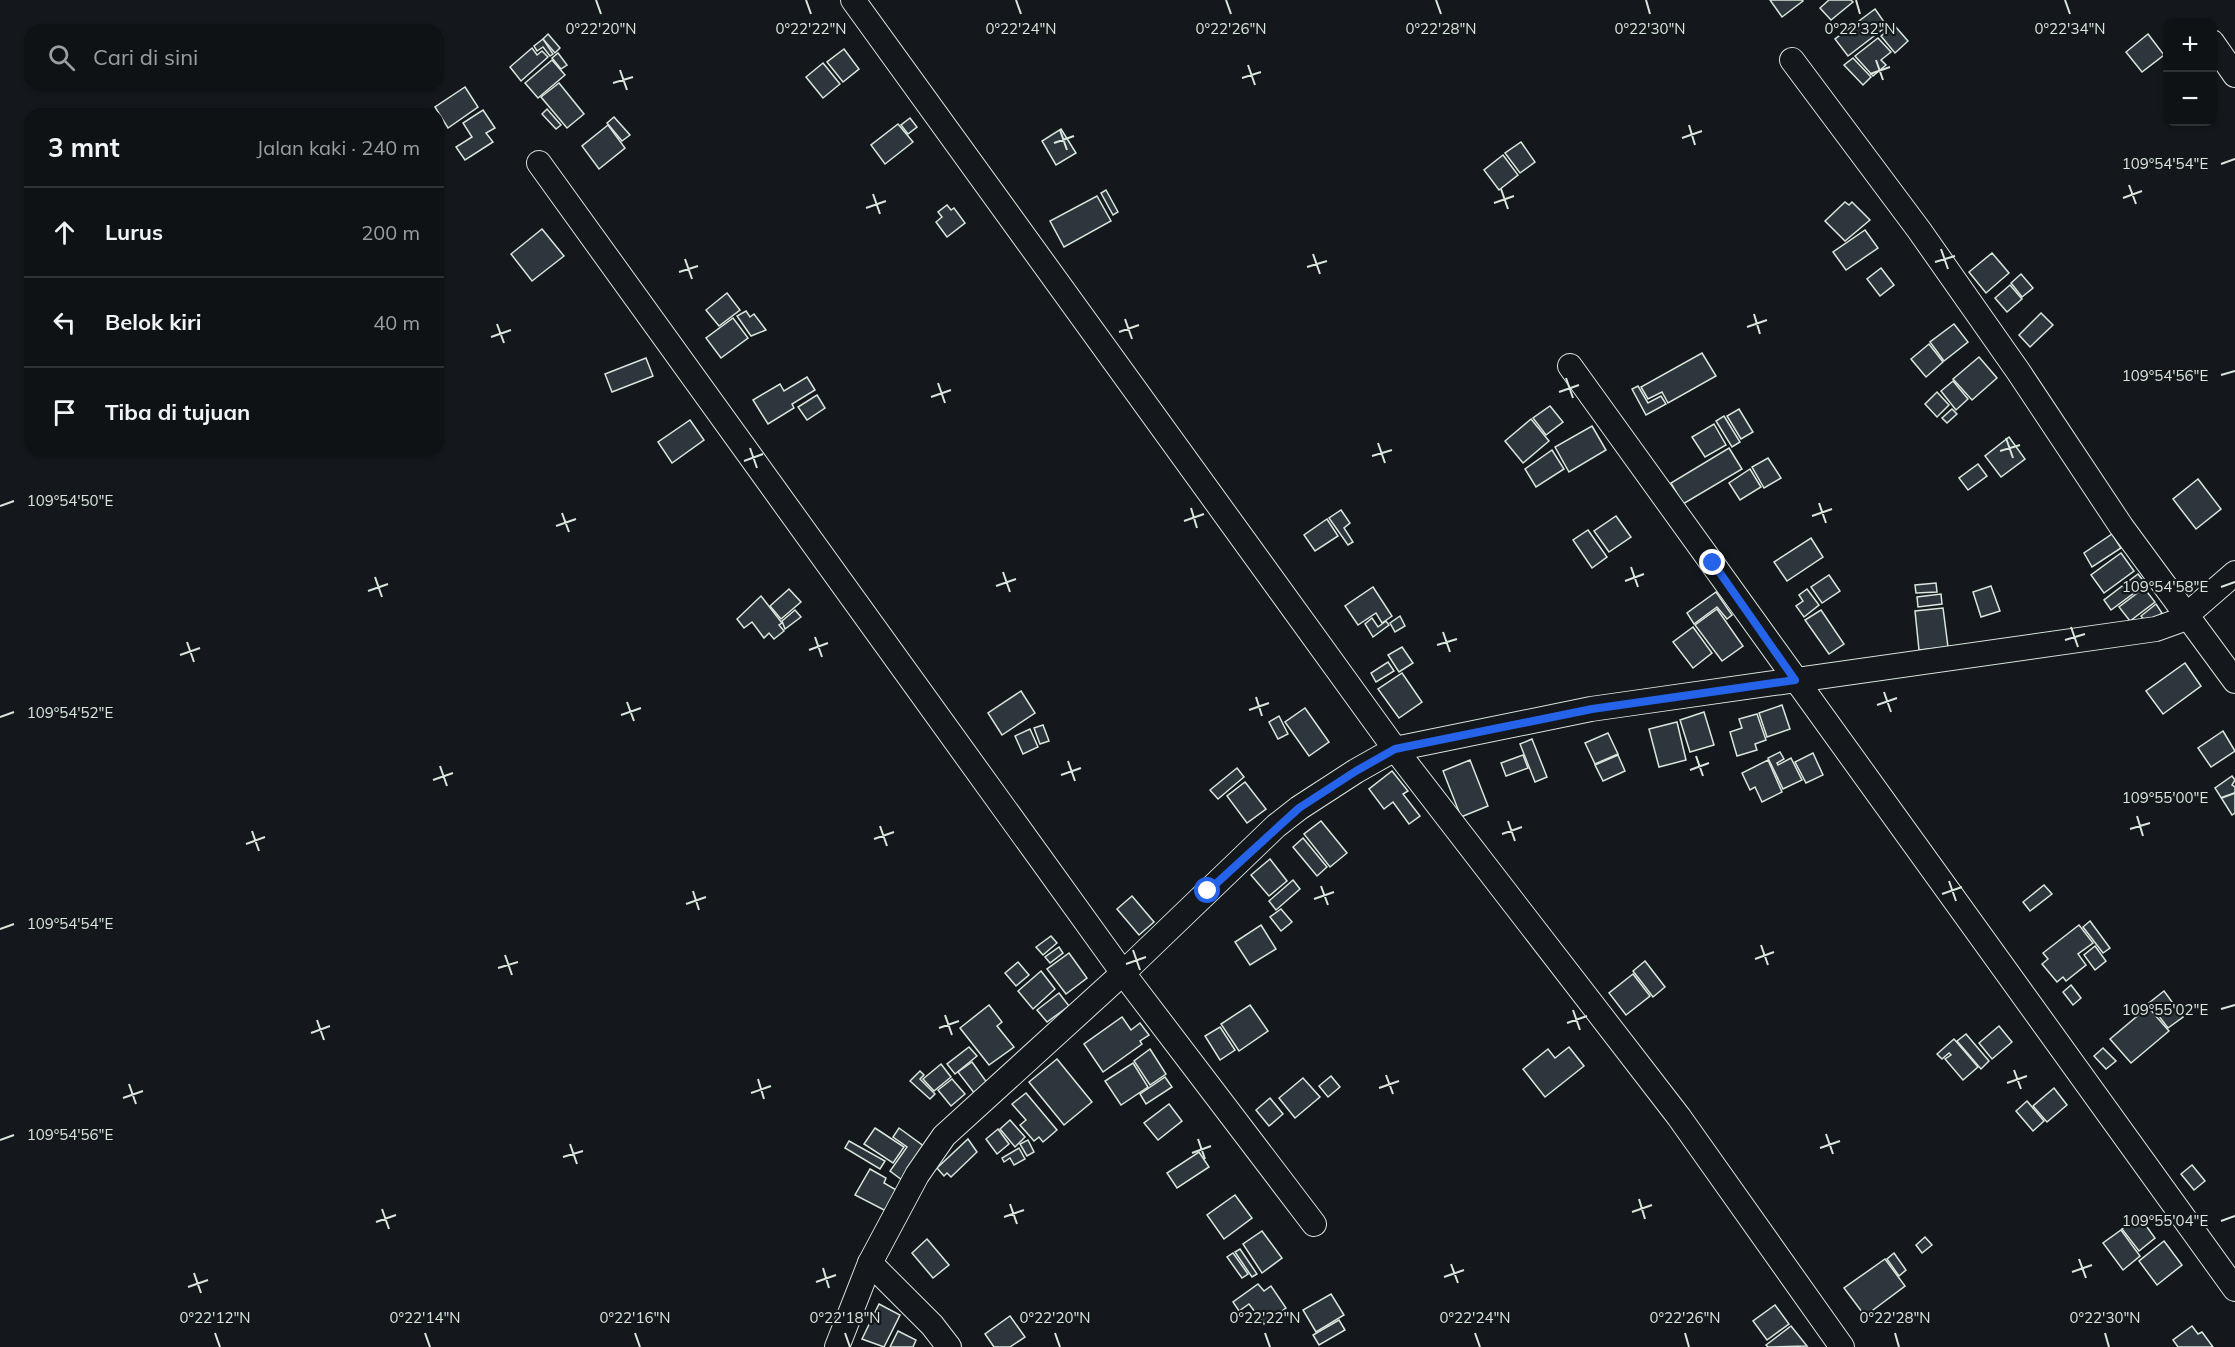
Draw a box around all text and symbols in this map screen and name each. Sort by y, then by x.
map controls [2163,18,2217,126]
button: + [2163,18,2217,72]
text: 0°22'20"N [566,19,636,38]
text: 0°22'22"N [776,19,846,38]
text: 0°22'24"N [986,19,1056,38]
text: 0°22'26"N [1196,19,1266,38]
text: 0°22'28"N [1406,19,1476,38]
text: 0°22'30"N [1615,19,1685,38]
text: 0°22'32"N [1825,19,1895,38]
text: 0°22'34"N [2035,19,2105,38]
search box [24,24,444,90]
icon: search [45,41,78,74]
text: Cari di sini [93,43,198,71]
button: − [2163,72,2217,126]
text: 3 mnt [48,131,120,164]
text: Jalan kaki · 240 m [257,135,420,160]
text: 109°54'54"E [2122,154,2208,173]
icon: ahead [48,216,81,249]
text: Lurus [105,218,163,246]
text: 200 m [361,220,420,245]
icon: left [48,306,81,339]
text: Belok kiri [105,308,201,336]
text: 40 m [373,310,420,335]
text: 109°54'56"E [2122,366,2208,385]
icon: arrive [48,396,81,429]
text: Tiba di tujuan [105,398,250,426]
text: 109°54'50"E [27,491,113,510]
route end [1699,549,1725,575]
text: 109°54'58"E [2122,577,2208,596]
text: 109°54'52"E [27,703,113,722]
text: 109°55'00"E [2122,788,2208,807]
route start [1194,877,1220,903]
text: 109°54'54"E [27,914,113,933]
text: 109°55'02"E [2122,1000,2208,1019]
text: 109°54'56"E [27,1125,113,1144]
text: 109°55'04"E [2122,1211,2208,1230]
text: 0°22'12"N [180,1308,250,1327]
text: 0°22'14"N [390,1308,460,1327]
text: 0°22'16"N [600,1308,670,1327]
text: 0°22'18"N [810,1308,880,1327]
text: 0°22'20"N [1020,1308,1090,1327]
text: 0°22'22"N [1230,1308,1300,1327]
text: 0°22'24"N [1440,1308,1510,1327]
text: 0°22'26"N [1650,1308,1720,1327]
text: 0°22'28"N [1860,1308,1930,1327]
text: 0°22'30"N [2070,1308,2140,1327]

